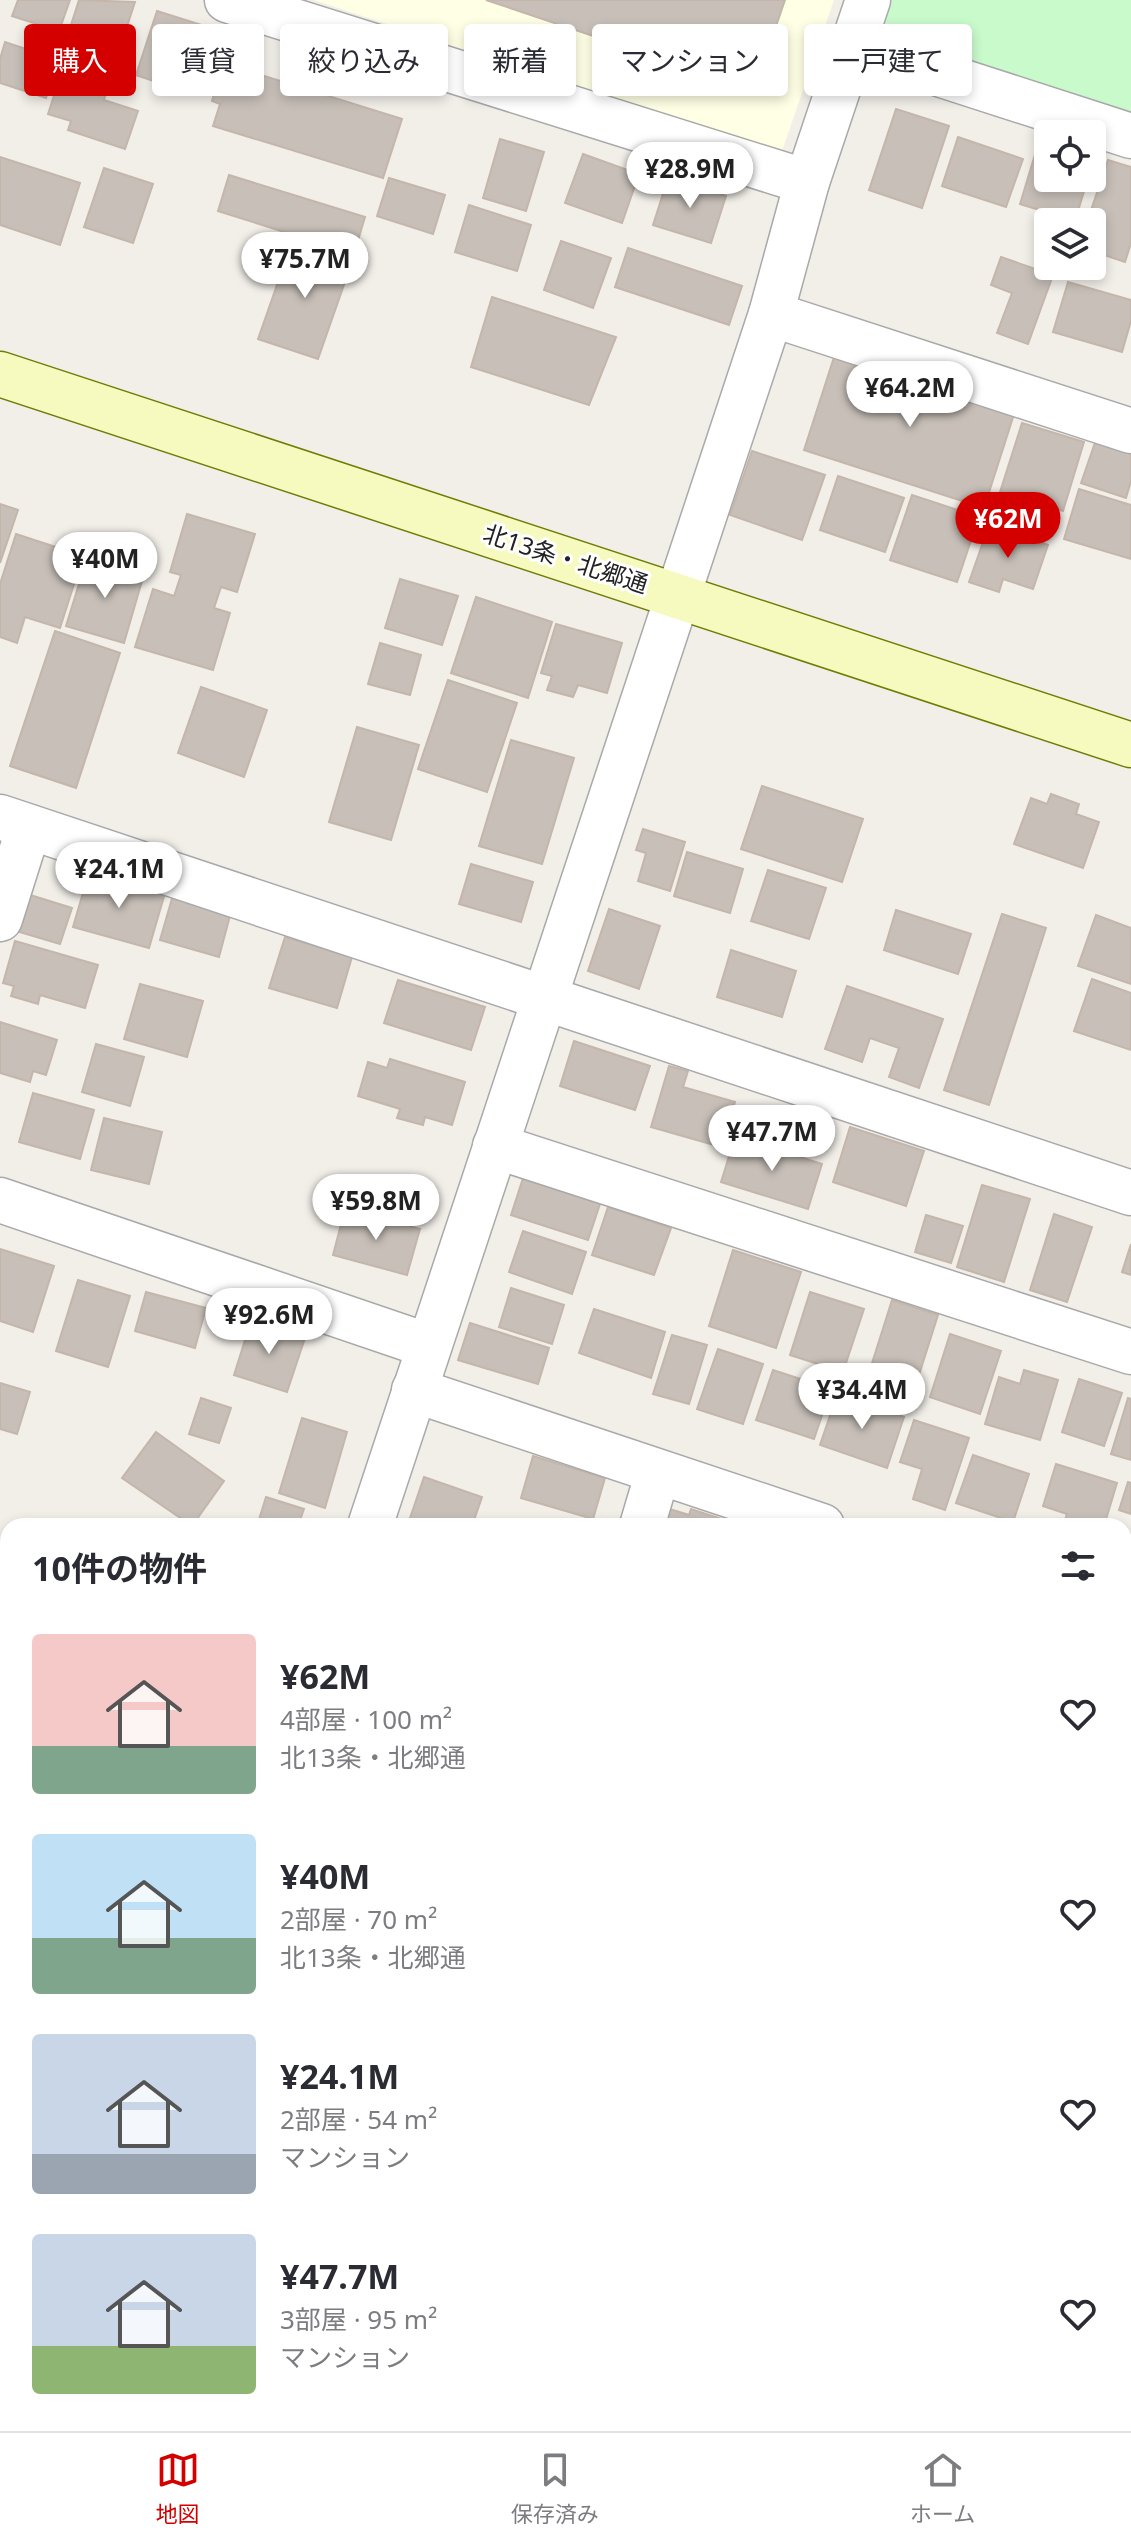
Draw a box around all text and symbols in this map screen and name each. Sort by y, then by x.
chip: 購入 [24,24,136,96]
chip: 賃貸 [152,24,264,96]
chip: 絞り込み [280,24,448,96]
chip: 新着 [464,24,576,96]
chip: マンション [592,24,788,96]
chip: 一戸建て [804,24,972,96]
map controls [1034,120,1106,280]
button: locate [1034,120,1106,192]
pin: ¥28.9M [625,142,755,210]
text: ¥28.9M [644,150,736,186]
button: layers [1034,208,1106,280]
pin: ¥75.7M [240,232,370,300]
text: ¥75.7M [259,240,351,276]
pin: ¥64.2M [845,361,975,429]
text: ¥64.2M [864,369,956,405]
pin: ¥62M [961,492,1055,560]
text: ¥62M [973,500,1043,536]
street label: 北13条・北郷通 [479,516,653,600]
pin: ¥40M [58,532,152,600]
text: ¥40M [70,540,140,576]
pin: ¥24.1M [54,842,184,910]
text: ¥24.1M [73,850,165,886]
pin: ¥47.7M [707,1105,837,1173]
text: ¥47.7M [726,1113,818,1149]
pin: ¥59.8M [311,1174,441,1242]
text: ¥59.8M [330,1182,422,1218]
pin: ¥92.6M [204,1288,334,1356]
text: ¥92.6M [223,1296,315,1332]
pin: ¥34.4M [797,1363,927,1431]
text: ¥34.4M [816,1371,908,1407]
icon: filters [1056,1544,1100,1588]
text: 10件の物件 [32,1545,207,1591]
text: ¥62M [280,1653,370,1699]
icon: home [96,1666,192,1762]
icon: heart [1056,1692,1100,1736]
text: 4部屋 · 100 m² [280,1701,452,1737]
text: 北13条・北郷通 [280,1739,466,1775]
text: ¥40M [280,1853,370,1899]
icon: home [96,1866,192,1962]
icon: heart [1056,1892,1100,1936]
text: 2部屋 · 70 m² [280,1901,437,1937]
text: 北13条・北郷通 [280,1939,466,1975]
text: ¥24.1M [280,2053,399,2099]
icon: home [96,2066,192,2162]
icon: heart [1056,2092,1100,2136]
text: 2部屋 · 54 m² [280,2101,437,2137]
text: マンション [280,2139,410,2175]
text: ¥47.7M [280,2253,399,2299]
icon: home [96,2266,192,2362]
icon: heart [1056,2292,1100,2336]
text: 3部屋 · 95 m² [280,2301,437,2337]
text: マンション [280,2339,410,2375]
tab: 地図 [156,2448,200,2528]
tab: 保存済み [511,2448,599,2528]
tab: ホーム [910,2448,975,2528]

